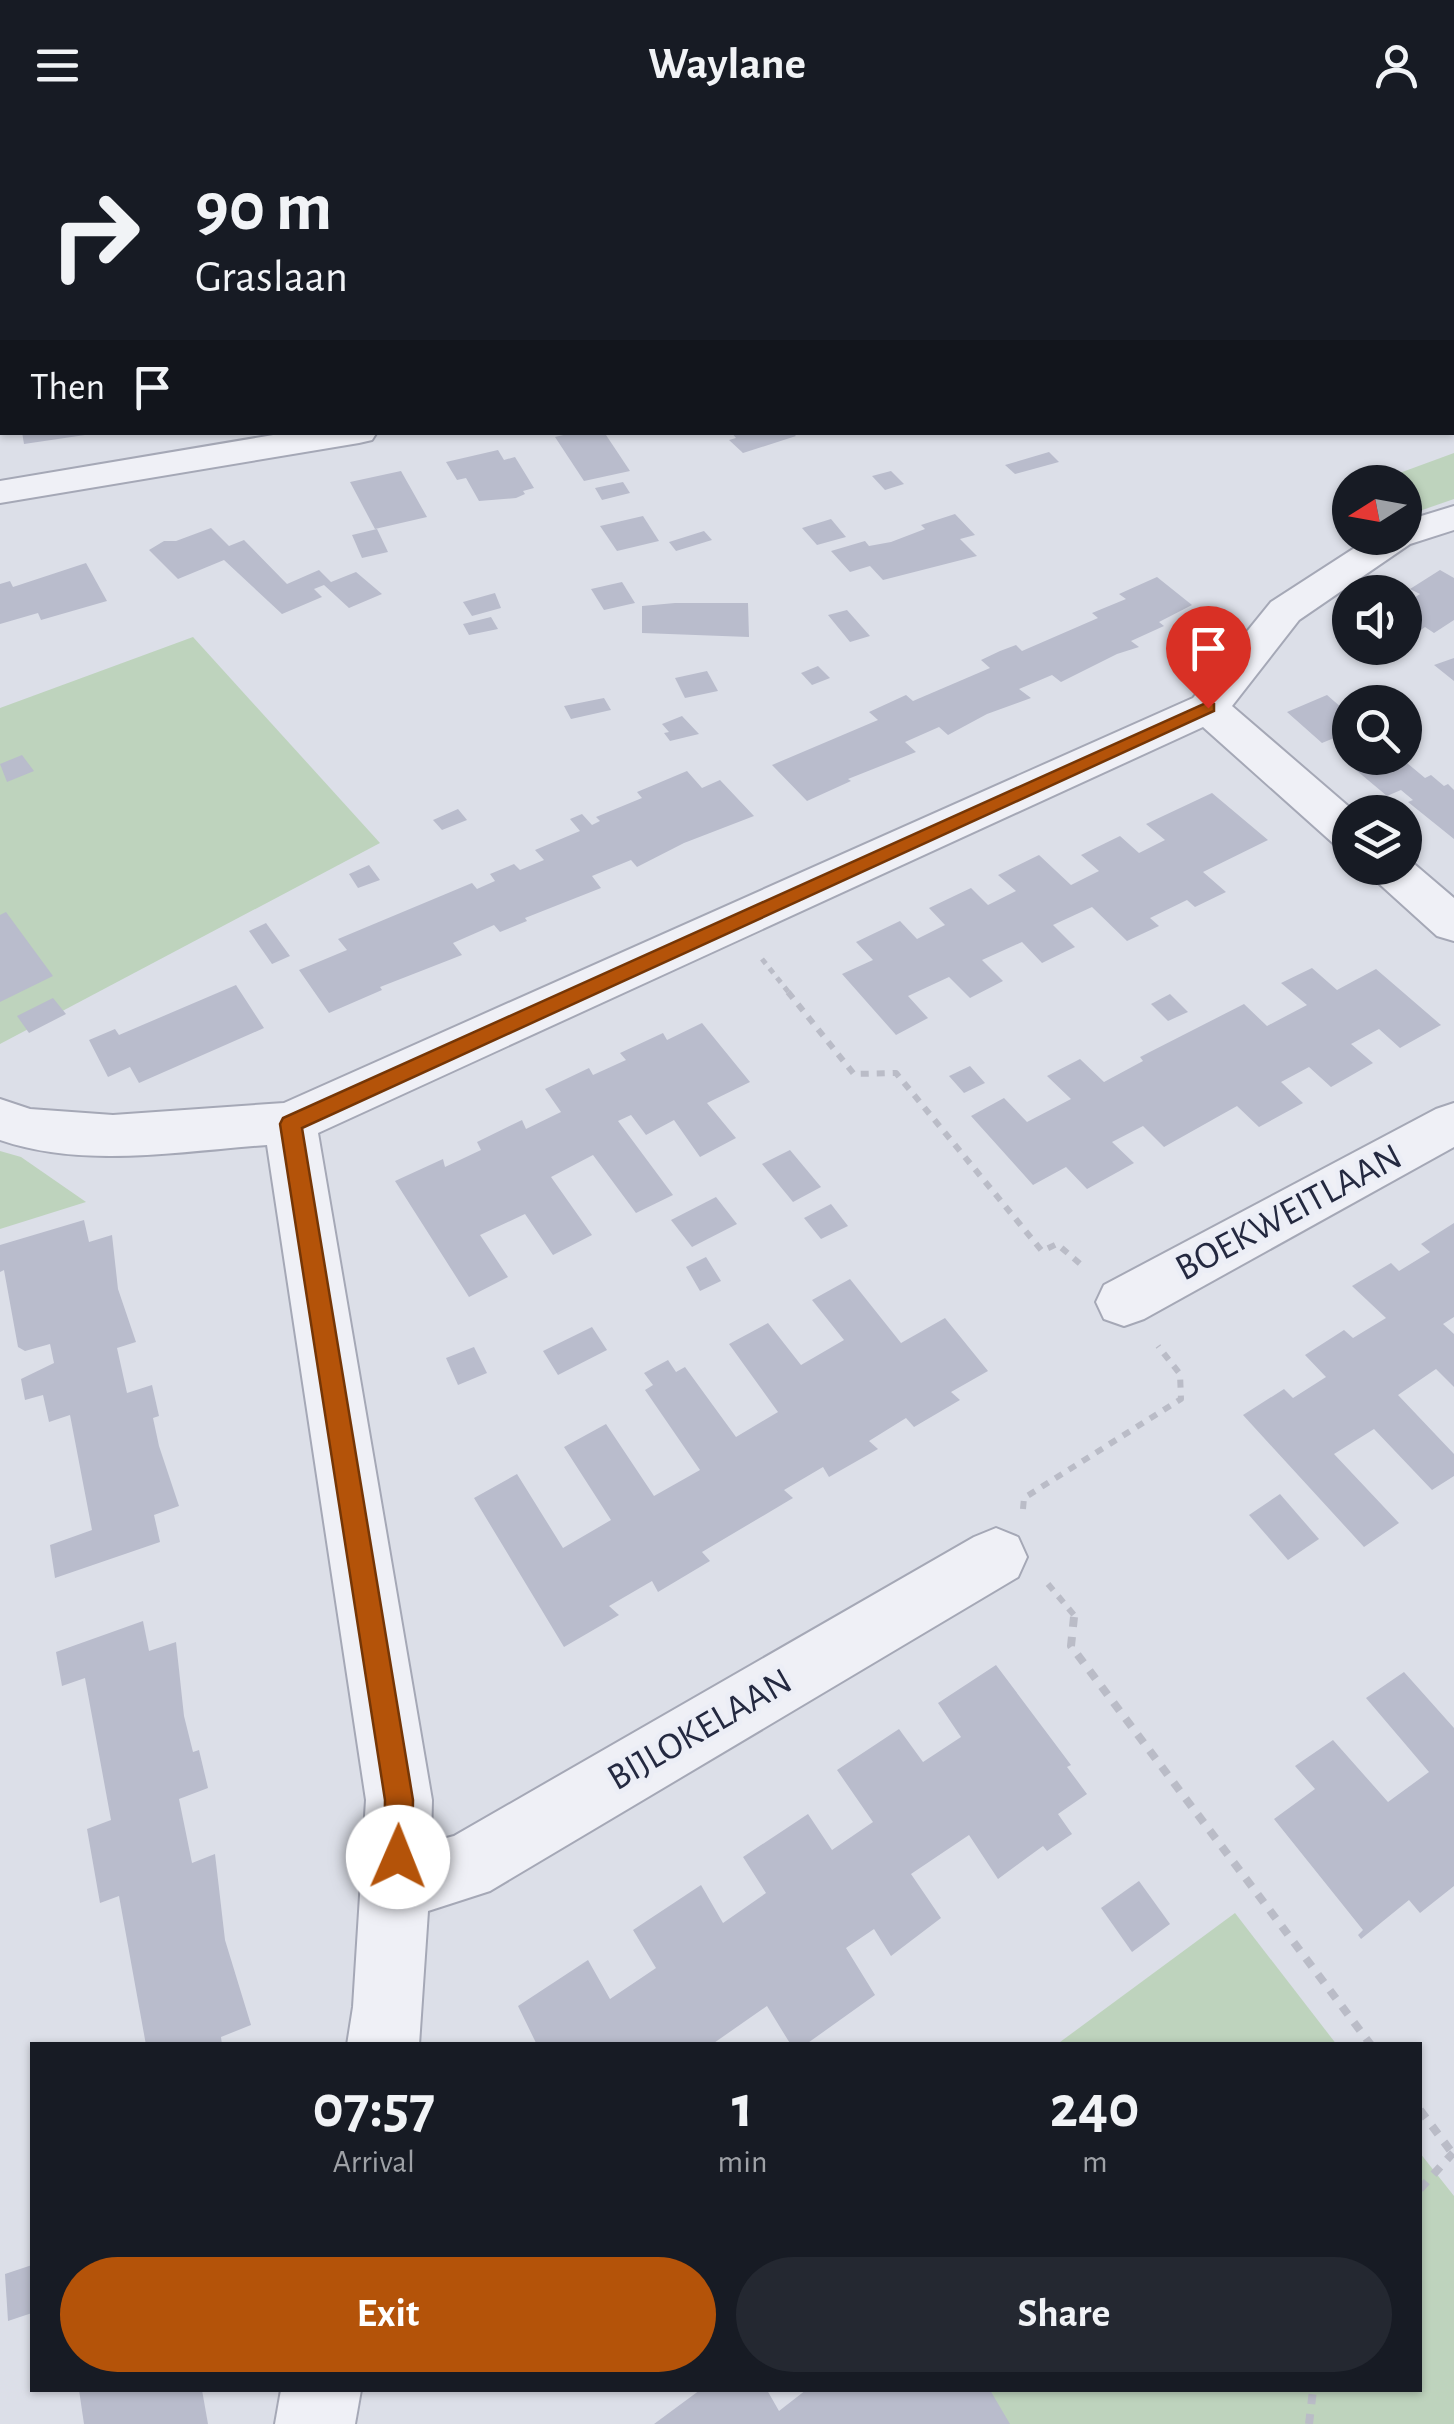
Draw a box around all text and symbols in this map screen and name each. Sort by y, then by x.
icon: menu [30,38,85,93]
icon: person [1369,38,1424,93]
text: Waylane [648,42,806,87]
icon: right [30,170,160,300]
text: 90 m [195,173,332,243]
text: Graslaan [195,255,348,300]
icon: arrive [125,360,180,415]
text: Then [30,369,105,407]
north arrow [1332,465,1422,555]
map controls [1332,465,1422,885]
button: sound [1332,575,1422,665]
pin [1166,606,1251,709]
icon: arrive [1181,621,1236,676]
button: search [1332,685,1422,775]
button: layers [1332,795,1422,885]
street label: BOEKWEITLAAN [1170,1138,1408,1288]
street label: BIJLOKELAAN [601,1662,799,1798]
position arrow [346,1805,450,1909]
text: 07:57 [312,2078,435,2138]
text: 1 [732,2078,753,2138]
text: 240 [1050,2078,1140,2138]
text: Arrival [333,2146,415,2178]
text: min [718,2146,767,2178]
text: m [1082,2146,1108,2178]
button: Exit [60,2257,716,2372]
button: Share [736,2257,1392,2372]

